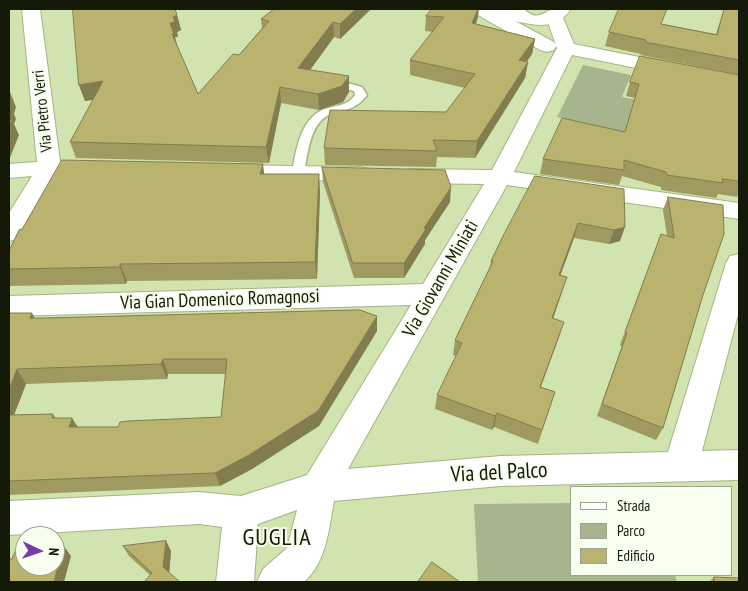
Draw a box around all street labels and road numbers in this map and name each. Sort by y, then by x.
street label: Via Pietro Verri [29,69,57,153]
street label: Via Giovanni Miniati [398,216,484,342]
street label: Via Gian Domenico Romagnosi [120,285,320,315]
street label: Via del Palco [450,457,548,489]

